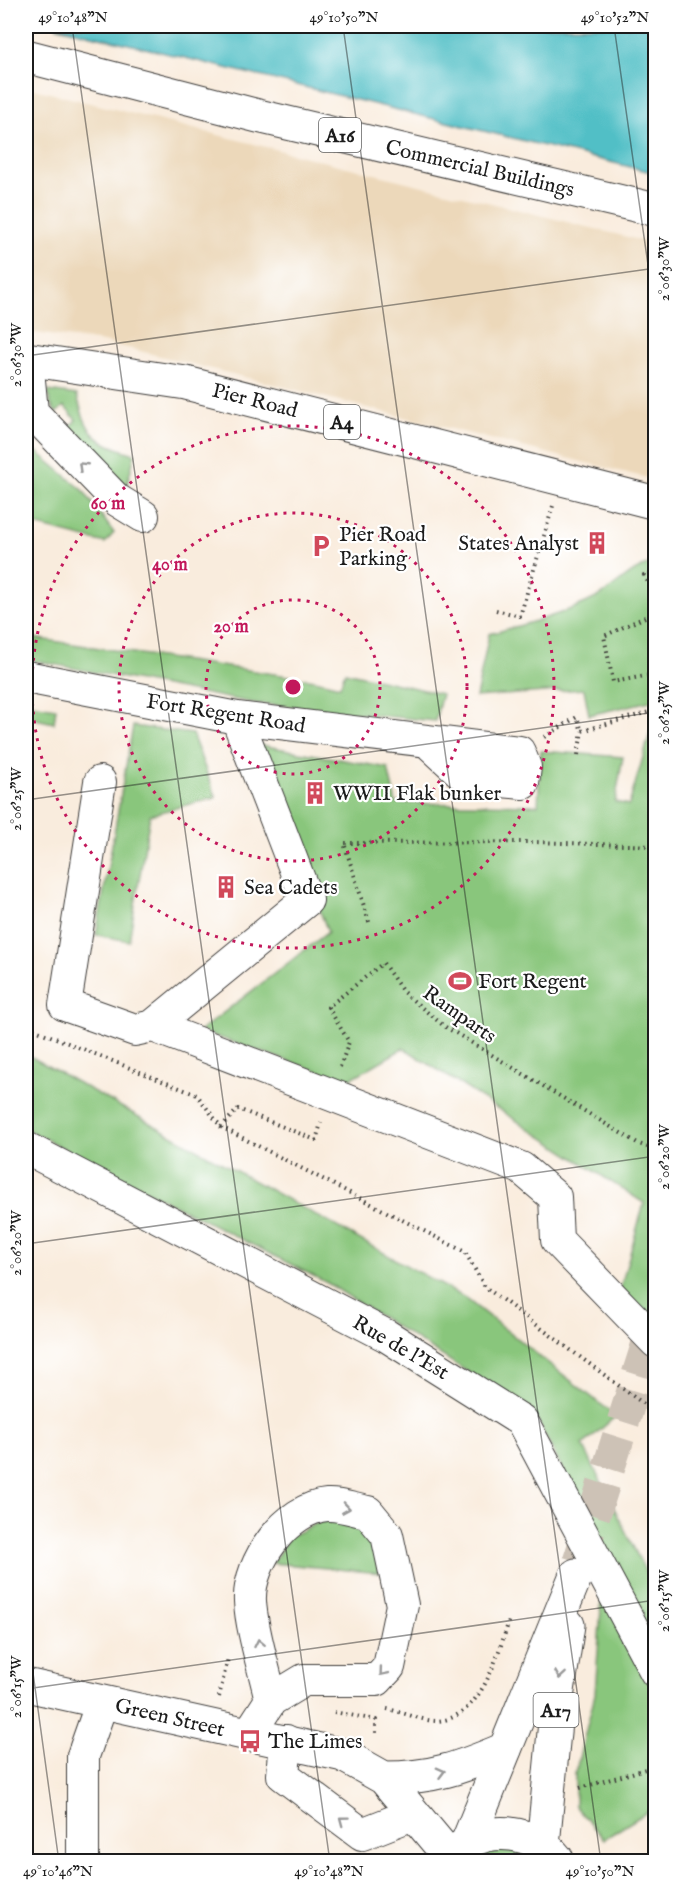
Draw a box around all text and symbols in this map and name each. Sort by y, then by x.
text: 49°10'48"N [38,8,108,27]
text: 49°10'50"N [310,8,378,27]
text: 49°10'52"N [581,8,649,27]
road number: A16 [319,118,361,152]
street label: Commercial Buildings [383,135,577,204]
text: 2°06'30"W [655,236,674,301]
text: 2°06'30"W [7,322,26,387]
street label: Pier Road [209,378,301,425]
road number: A4 [324,405,360,439]
one-way arrow [79,462,90,473]
text: 60 m [91,493,125,516]
place label: Pier Road Parking [339,522,427,573]
building icon: States Analyst [584,530,610,556]
place label: States Analyst [458,531,579,558]
parking icon: Pier Road Parking [308,533,334,559]
text: 40 m [152,554,188,577]
text: 20 m [213,616,249,639]
centre of rings [283,677,303,697]
text: 2°06'25"W [655,680,674,745]
street label: Fort Regent Road [144,689,308,741]
text: 2°06'25"W [7,766,26,831]
building icon: WWII Flak bunker [302,780,328,806]
place label: WWII Flak bunker [333,781,502,808]
building icon: Sea Cadets [213,874,239,900]
place label: Sea Cadets [244,875,338,902]
sports icon: Fort Regent [447,968,473,994]
place label: Fort Regent [478,969,587,996]
street label: Ramparts [417,980,501,1050]
text: 2°06'20"W [655,1123,674,1190]
text: 2°06'20"W [7,1209,26,1276]
street label: Rue de l'Est [347,1310,453,1387]
one-way arrow [341,1502,351,1514]
text: 2°06'15"W [655,1569,674,1632]
one-way arrow [253,1638,266,1648]
text: 2°06'15"W [7,1655,26,1718]
one-way arrow [379,1665,390,1676]
one-way arrow [555,1670,567,1679]
street label: Green Street [112,1693,227,1744]
road number: A17 [534,1693,578,1727]
bus stop icon: The Limes [237,1728,263,1754]
place label: The Limes [268,1729,362,1756]
one-way arrow [436,1767,446,1779]
one-way arrow [338,1816,349,1827]
text: 49°10'46"N [23,1862,93,1881]
text: 49°10'48"N [294,1862,364,1881]
text: 49°10'50"N [566,1862,634,1881]

